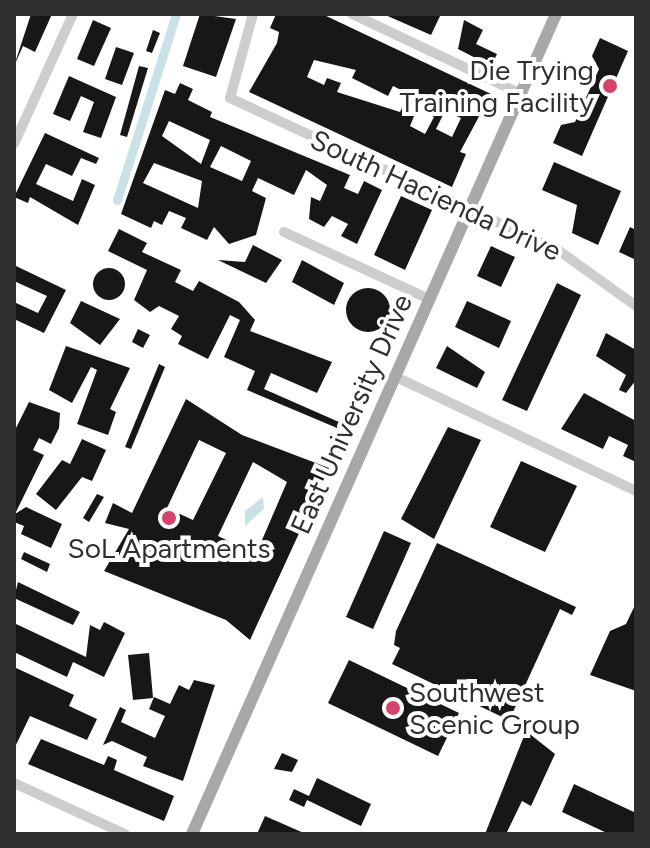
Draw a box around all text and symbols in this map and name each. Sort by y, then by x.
place label: Die Trying Training Facility [400,53,594,119]
marker: Die Trying Training Facility [601,77,619,95]
street label: South Hacienda Drive [305,122,567,268]
street label: East University Drive [283,289,419,539]
marker: SoL Apartments [160,509,178,527]
place label: SoL Apartments [67,531,271,565]
place label: Southwest Scenic Group [409,675,580,741]
marker: Southwest Scenic Group [384,699,402,717]

